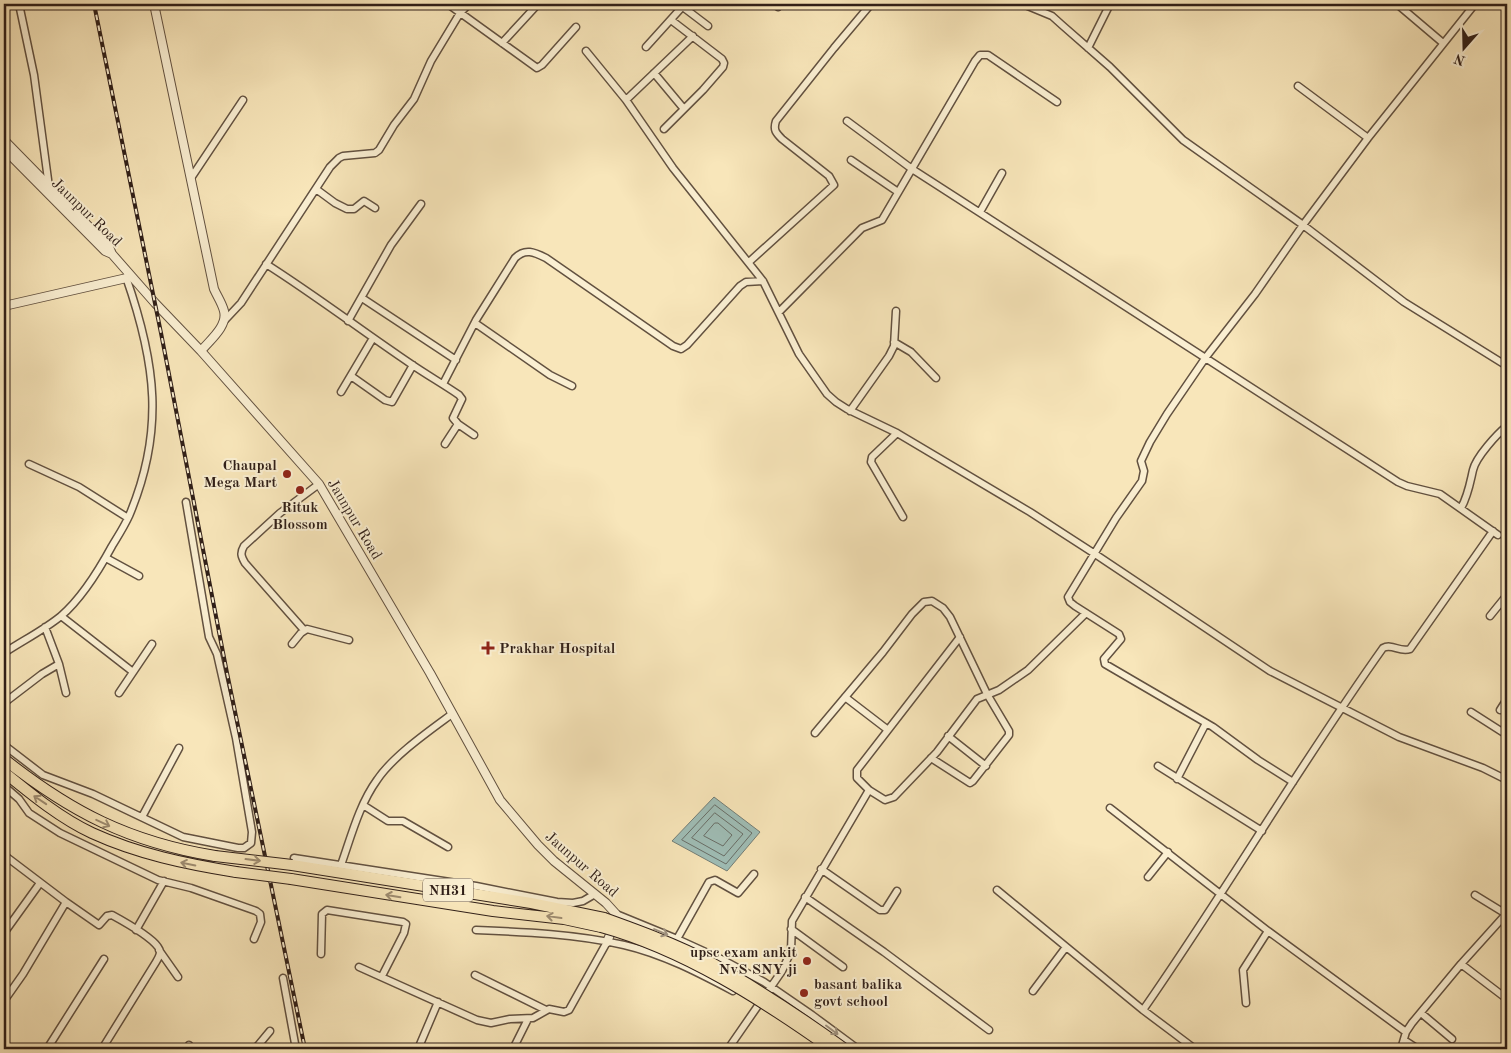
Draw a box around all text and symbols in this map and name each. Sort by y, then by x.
north arrow [1438,22,1488,72]
text: N [1452,51,1467,68]
street label: Jaunpur Road [48,176,124,250]
place label: Chaupal Mega Mart [203,459,278,491]
marker: Chaupal Mega Mart [281,468,293,480]
street label: Jaunpur Road [324,477,384,563]
marker: Rituk Blossom [294,484,306,496]
place label: Rituk Blossom [272,501,328,533]
marker: Prakhar Hospital [481,641,495,655]
place label: Prakhar Hospital [499,642,616,657]
one-way arrow [33,795,47,805]
one-way arrow [95,819,110,828]
street label: Jaunpur Road [542,830,620,901]
one-way arrow [245,855,261,865]
one-way arrow [180,858,196,868]
road number: NH31 [423,878,473,902]
one-way arrow [385,890,401,900]
one-way arrow [546,912,562,922]
one-way arrow [653,927,668,937]
place label: upsc exam ankit NvS SNY ji [690,946,798,978]
marker: upsc exam ankit NvS SNY ji [801,955,813,967]
place label: basant balika govt school [814,978,903,1010]
marker: basant balika govt school [798,987,810,999]
one-way arrow [825,1024,838,1035]

